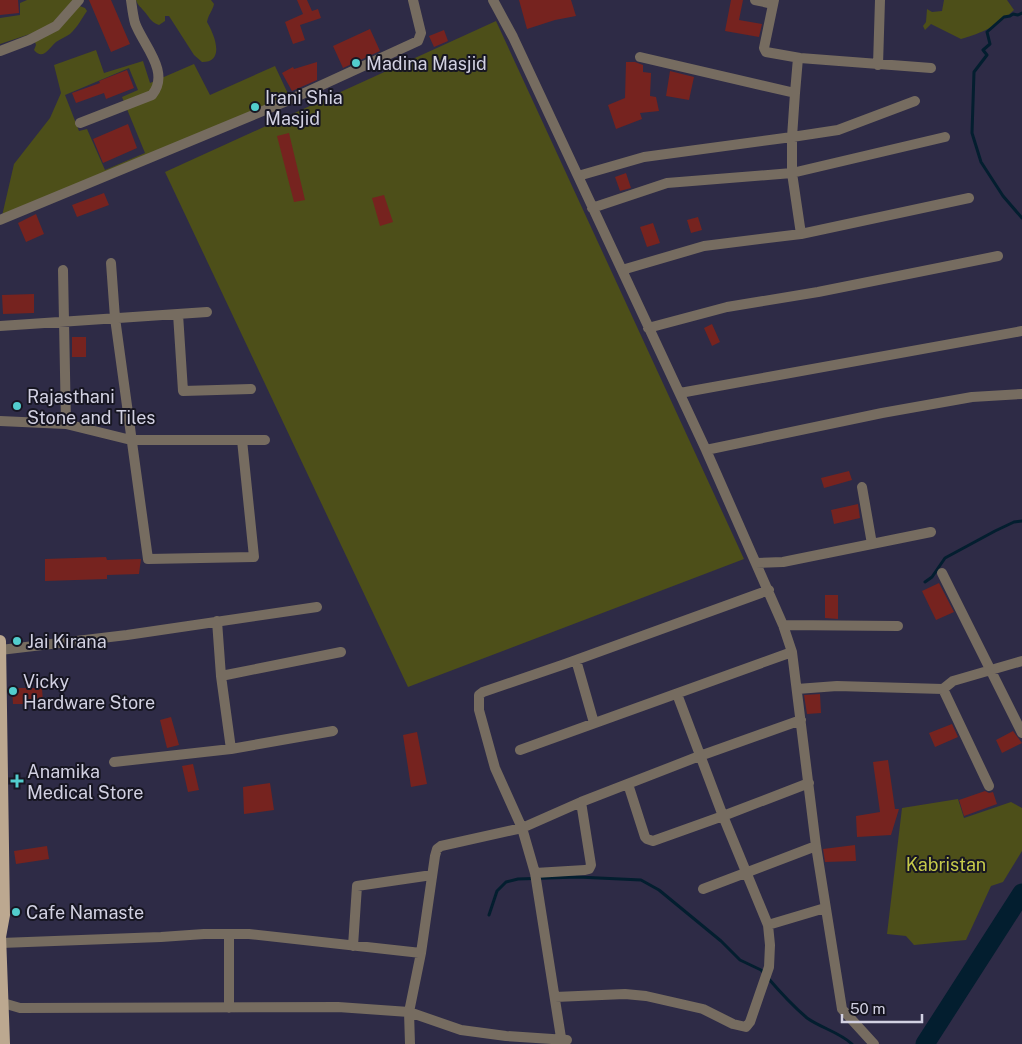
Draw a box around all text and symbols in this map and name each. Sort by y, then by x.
place label: Madina Masjid [366,53,487,74]
marker: Madina Masjid [350,57,362,69]
place label: Irani Shia Masjid [265,87,343,129]
marker: Irani Shia Masjid [249,101,261,113]
place label: Rajasthani Stone and Tiles [27,386,155,428]
marker: Rajasthani Stone and Tiles [11,400,23,412]
place label: Jai Kirana [27,631,107,652]
marker: Jai Kirana [11,635,23,647]
place label: Vicky Hardware Store [23,671,155,713]
marker: Vicky Hardware Store [7,685,19,697]
place label: Anamika Medical Store [27,761,144,803]
marker: Anamika Medical Store [11,775,23,787]
park label: Kabristan [906,854,986,875]
place label: Cafe Namaste [26,902,144,923]
marker: Cafe Namaste [10,906,22,918]
scale bar [842,992,922,1024]
text: 50 m [850,1000,885,1017]

